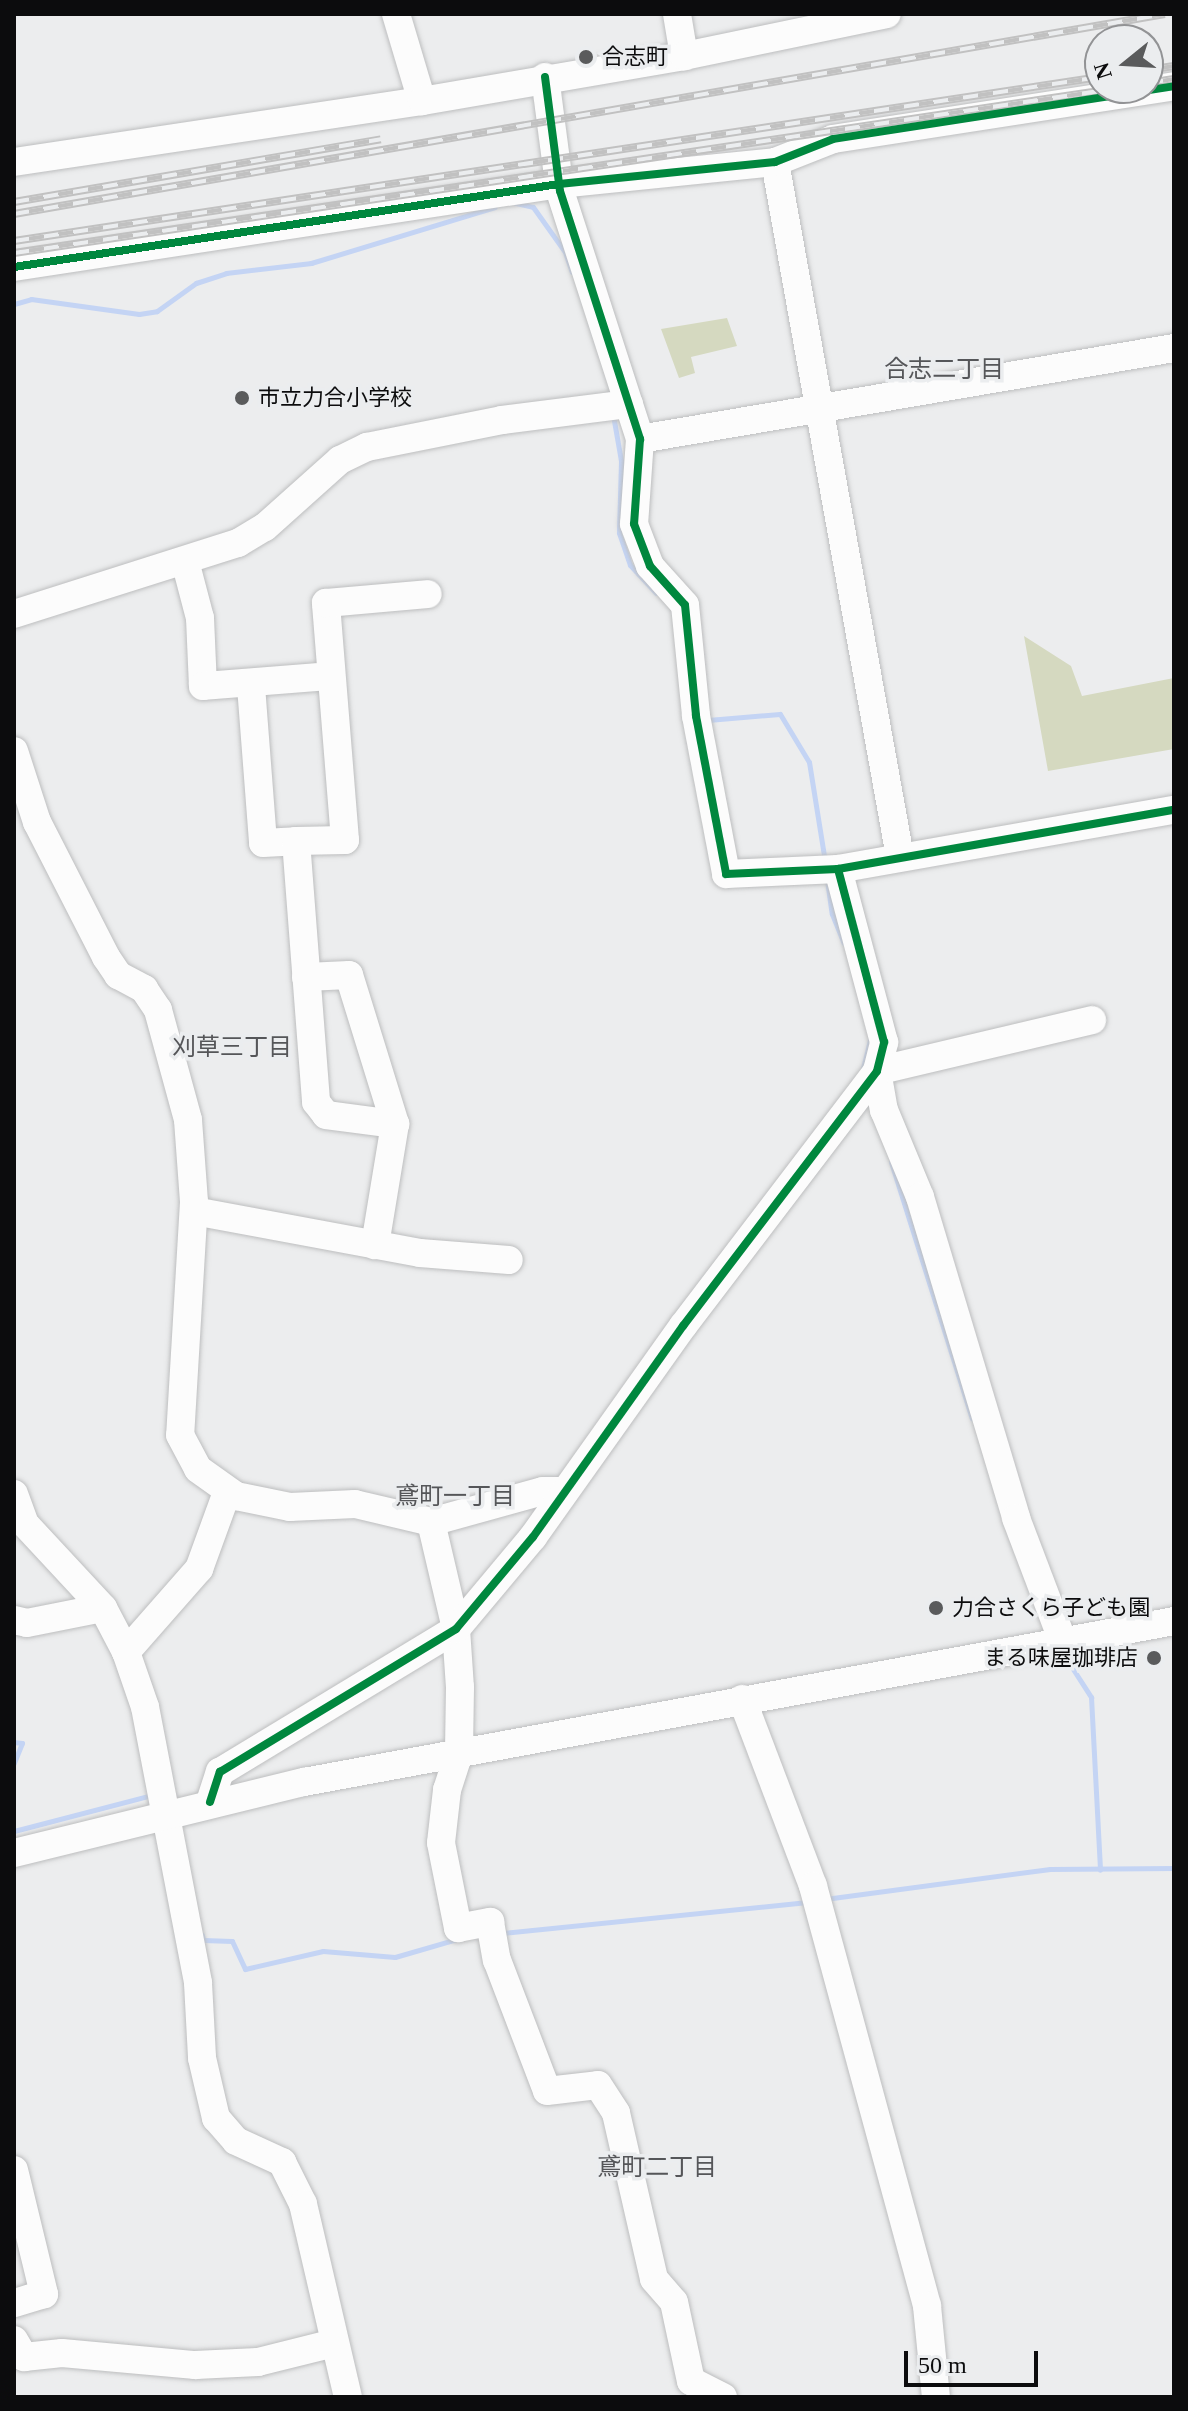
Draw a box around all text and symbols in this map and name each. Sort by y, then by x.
north arrow [1084,24,1164,104]
place label: 合志町 [602,44,668,70]
marker: 合志町 [577,48,595,66]
text: N [1088,60,1117,82]
district label: 合志二丁目 [884,356,1004,384]
place label: 市立力合小学校 [258,385,412,411]
marker: 市立力合小学校 [233,389,251,407]
district label: 刈草三丁目 [172,1034,292,1062]
district label: 鳶町一丁目 [395,1483,515,1511]
place label: 力合さくら子ども園 [952,1595,1150,1621]
marker: 力合さくら子ども園 [927,1599,945,1617]
place label: まる味屋珈琲店 [984,1645,1138,1671]
marker: まる味屋珈琲店 [1145,1649,1163,1667]
district label: 鳶町二丁目 [597,2154,717,2182]
scale bar [908,2335,1042,2385]
text: 50 m [918,2352,967,2378]

